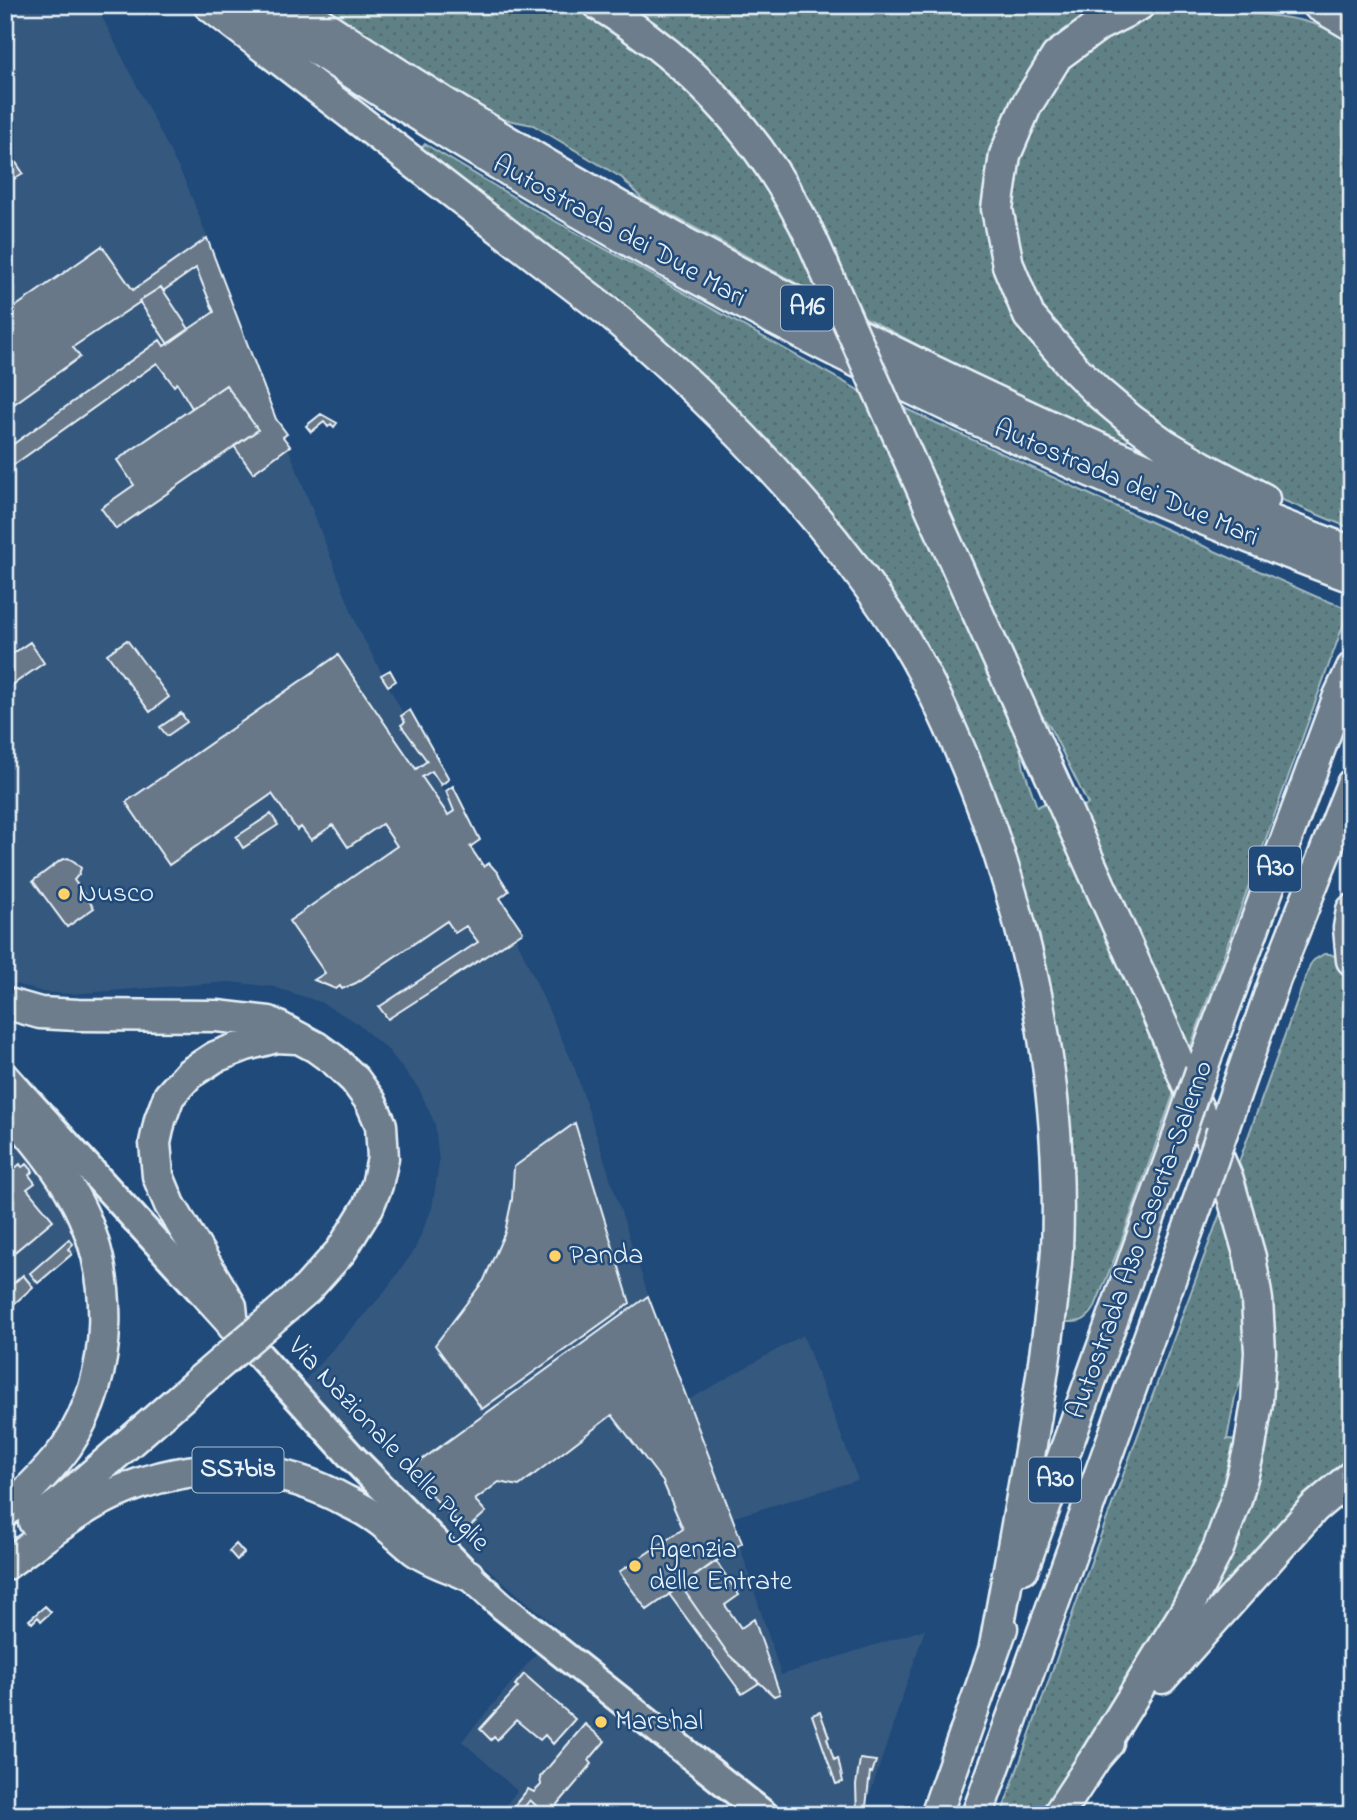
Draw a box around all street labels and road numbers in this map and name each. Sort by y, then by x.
street label: Autostrada dei Due Mari [485,145,753,319]
road number: A16 [781,286,833,330]
street label: Autostrada dei Due Mari [987,410,1265,558]
road number: A30 [1249,846,1301,891]
street label: Autostrada A30 Caserta-Salerno [1057,1055,1225,1425]
street label: Via Nazionale delle Puglie [276,1327,499,1562]
road number: SS7bis [192,1448,284,1492]
road number: A30 [1029,1457,1081,1502]

